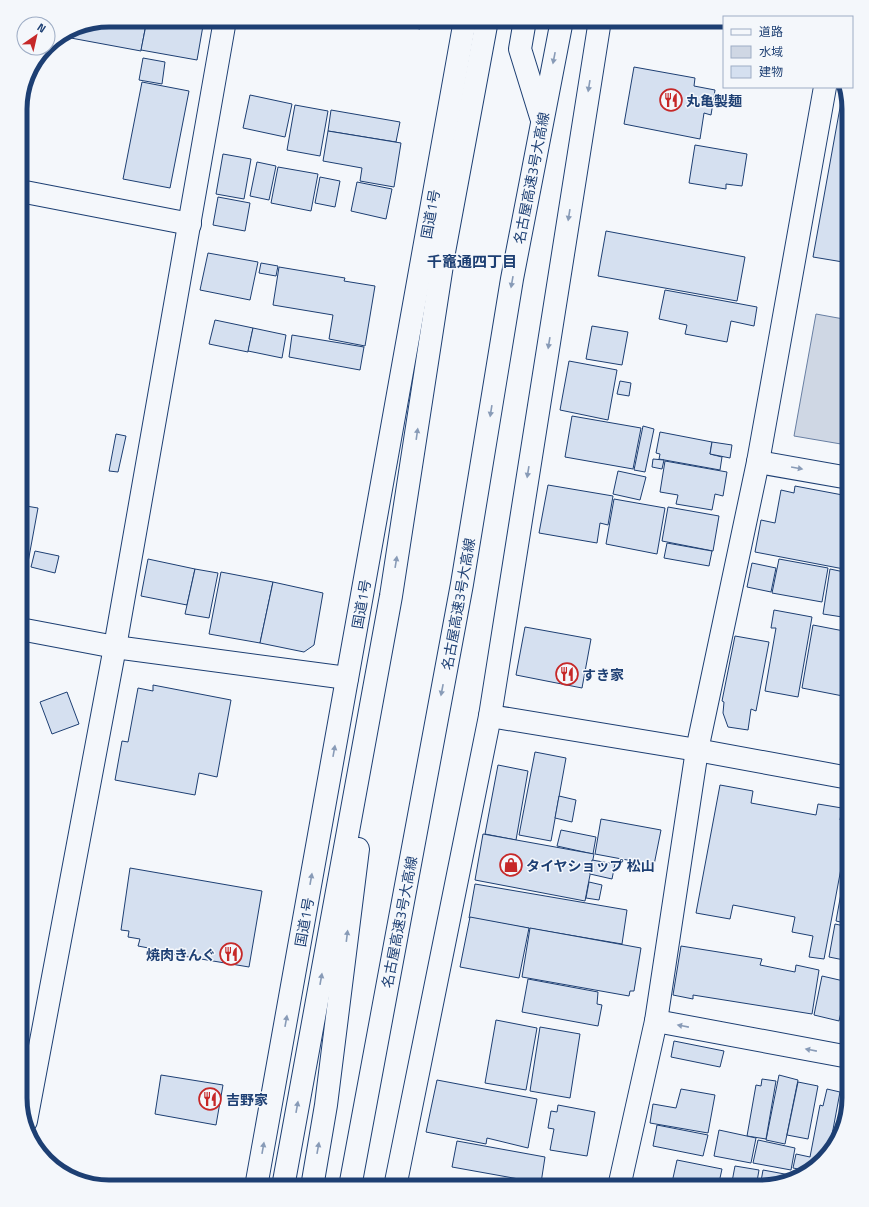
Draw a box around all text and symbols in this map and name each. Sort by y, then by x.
north arrow [16,16,56,56]
legend [723,16,853,88]
text: N [34,19,49,36]
text: 道路 [759,22,783,41]
text: 水域 [759,42,783,61]
one-way arrow [551,52,557,64]
text: 建物 [759,62,783,81]
one-way arrow [586,80,592,92]
restaurant icon: 丸亀製麺 [658,87,684,113]
place label: 丸亀製麺 [686,90,742,111]
street label: 名古屋高速3号大高線 [508,110,554,246]
street label: 国道1号 [415,188,445,240]
one-way arrow [566,209,572,221]
district label: 千竈通四丁目 [427,250,517,273]
one-way arrow [509,276,515,288]
one-way arrow [545,337,551,349]
one-way arrow [487,405,493,417]
one-way arrow [414,428,420,440]
one-way arrow [525,465,531,478]
one-way arrow [790,466,803,472]
street label: 名古屋高速3号大高線 [436,536,480,672]
one-way arrow [394,556,400,568]
street label: 国道1号 [346,578,376,630]
restaurant icon: すき家 [554,661,580,687]
place label: すき家 [582,664,624,685]
one-way arrow [439,684,445,697]
one-way arrow [332,745,338,757]
shop icon: タイヤショップ 松山 [498,852,524,878]
street label: 名古屋高速3号大高線 [376,854,422,990]
place label: タイヤショップ 松山 [526,855,655,876]
one-way arrow [309,873,315,885]
street label: 国道1号 [289,896,319,948]
one-way arrow [344,930,350,943]
restaurant icon: 焼肉きんぐ [218,941,244,967]
place label: 焼肉きんぐ [146,944,216,965]
one-way arrow [318,973,324,985]
one-way arrow [283,1014,289,1027]
one-way arrow [677,1023,689,1029]
one-way arrow [805,1047,817,1053]
restaurant icon: 吉野家 [197,1086,223,1112]
place label: 吉野家 [226,1089,268,1110]
one-way arrow [294,1101,300,1113]
one-way arrow [260,1142,266,1155]
one-way arrow [315,1142,321,1155]

